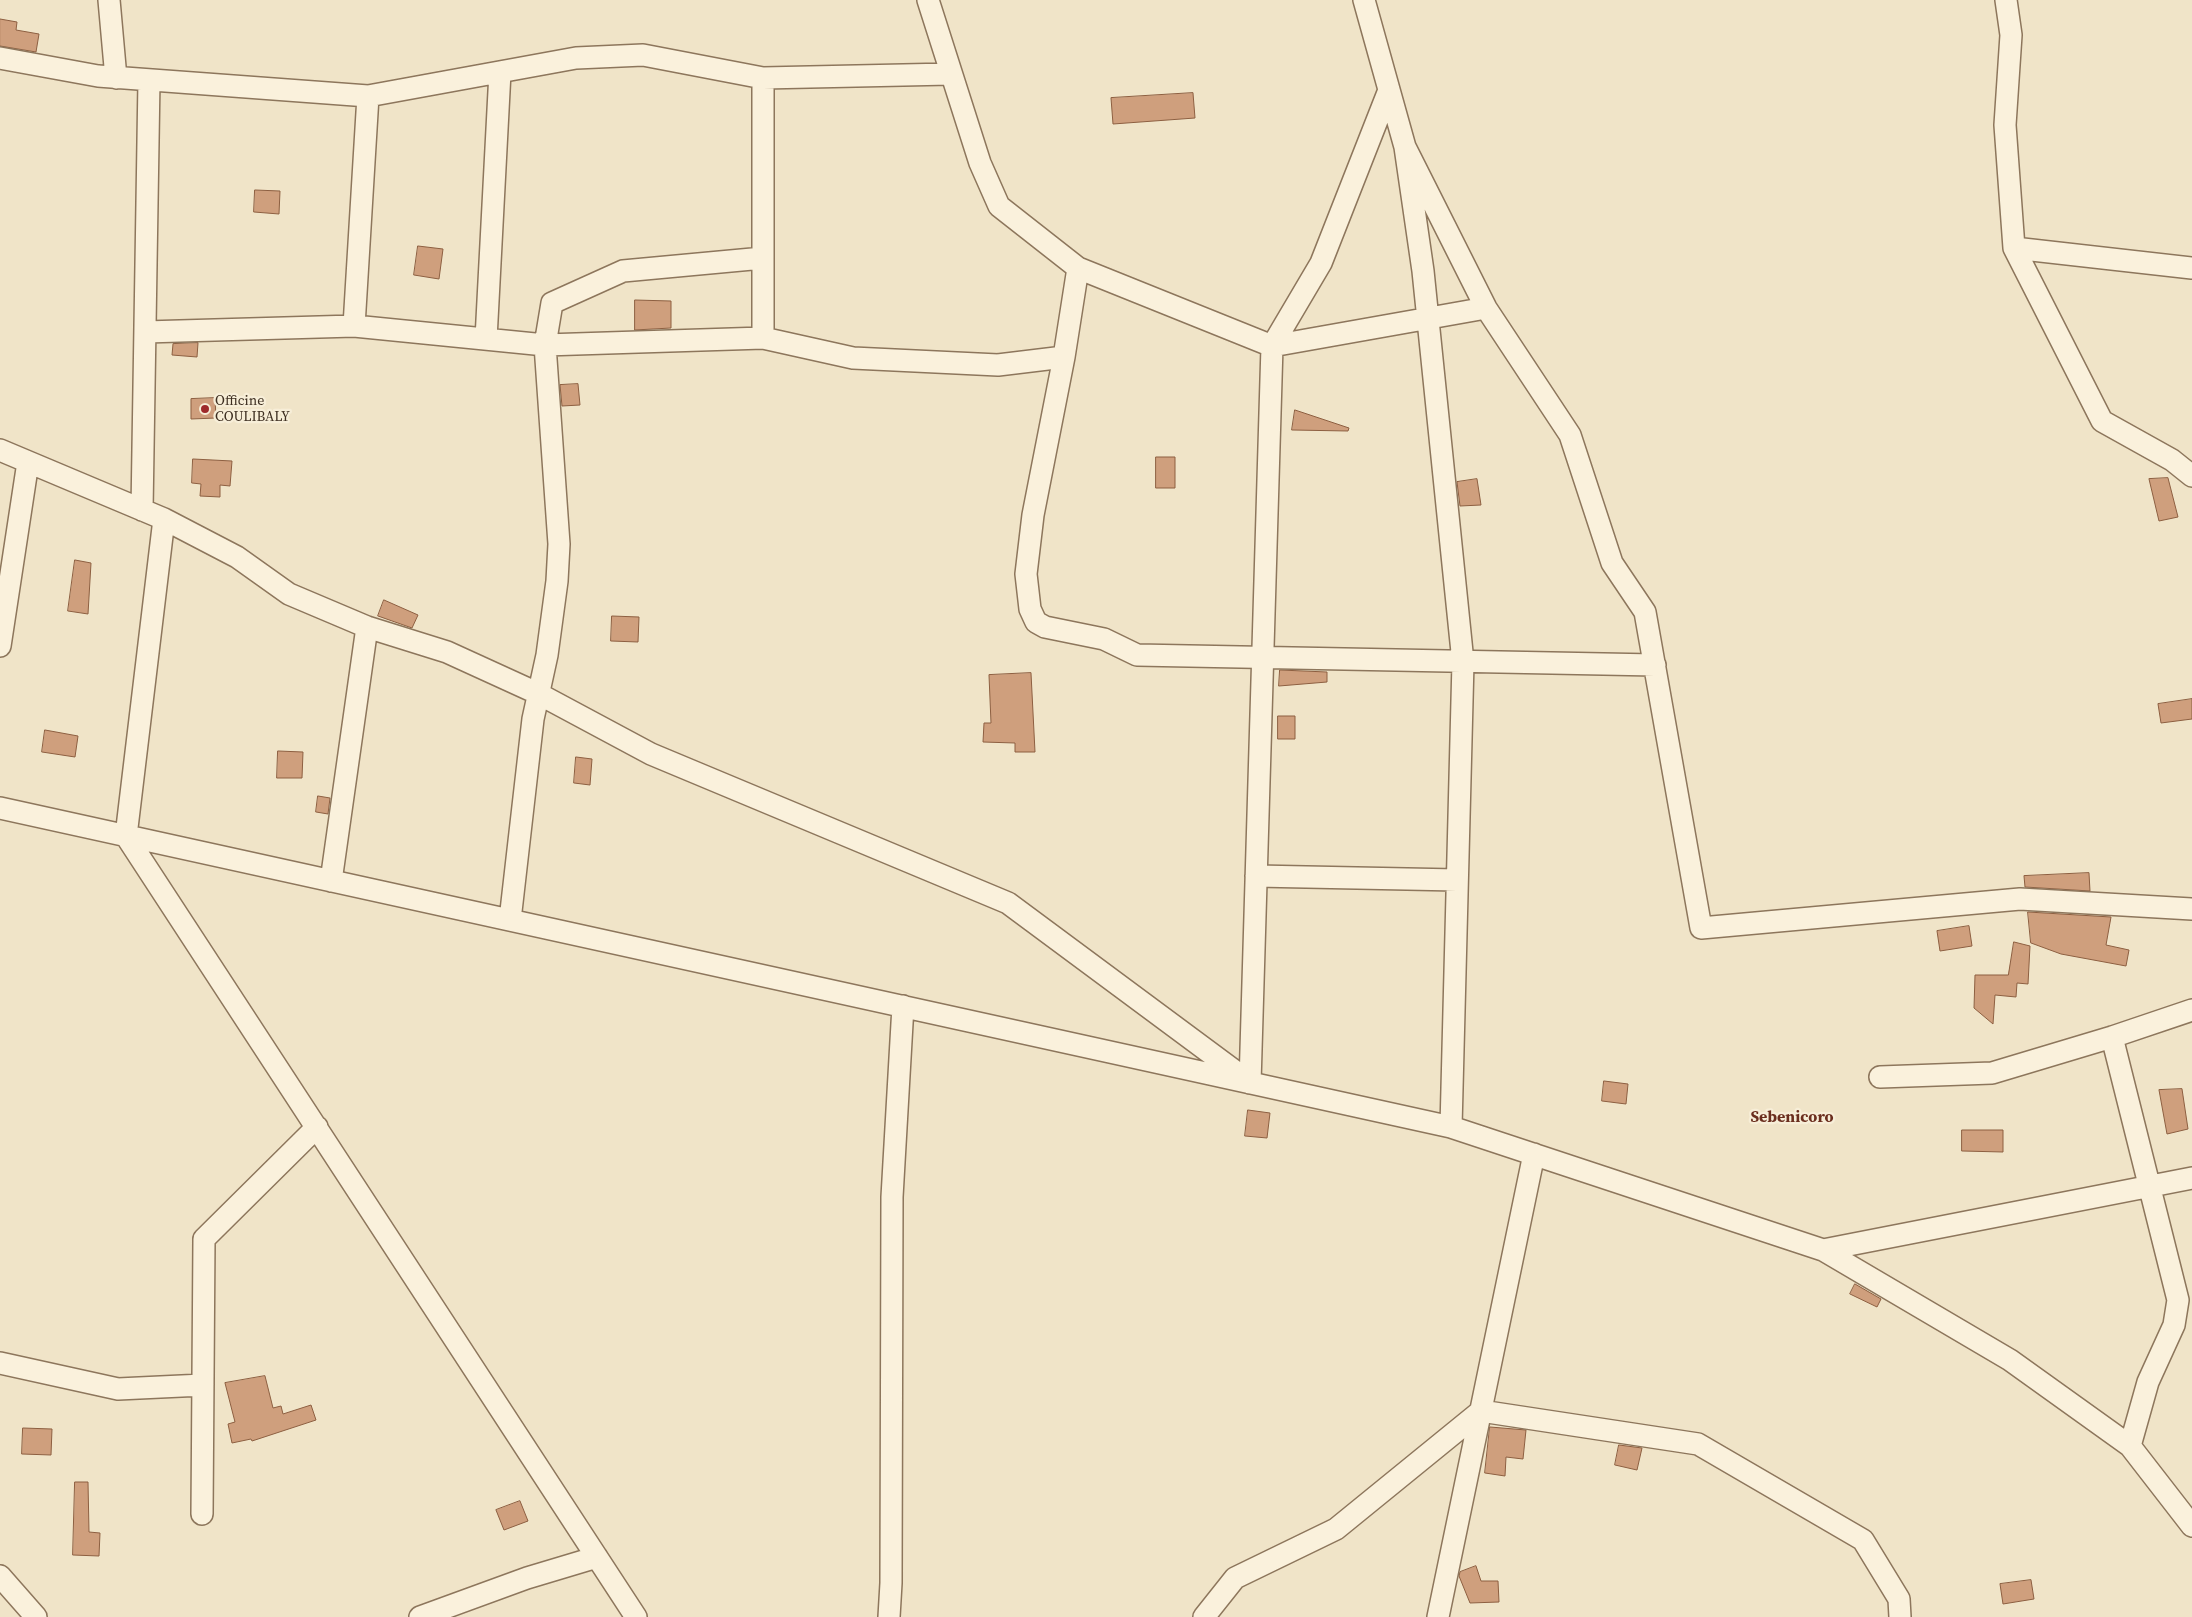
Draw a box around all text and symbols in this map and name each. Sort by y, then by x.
place label: Officine COULIBALY [215,393,290,426]
marker: Officine COULIBALY [199,403,211,415]
district label: Sebenicoro [1750,1108,1834,1128]

